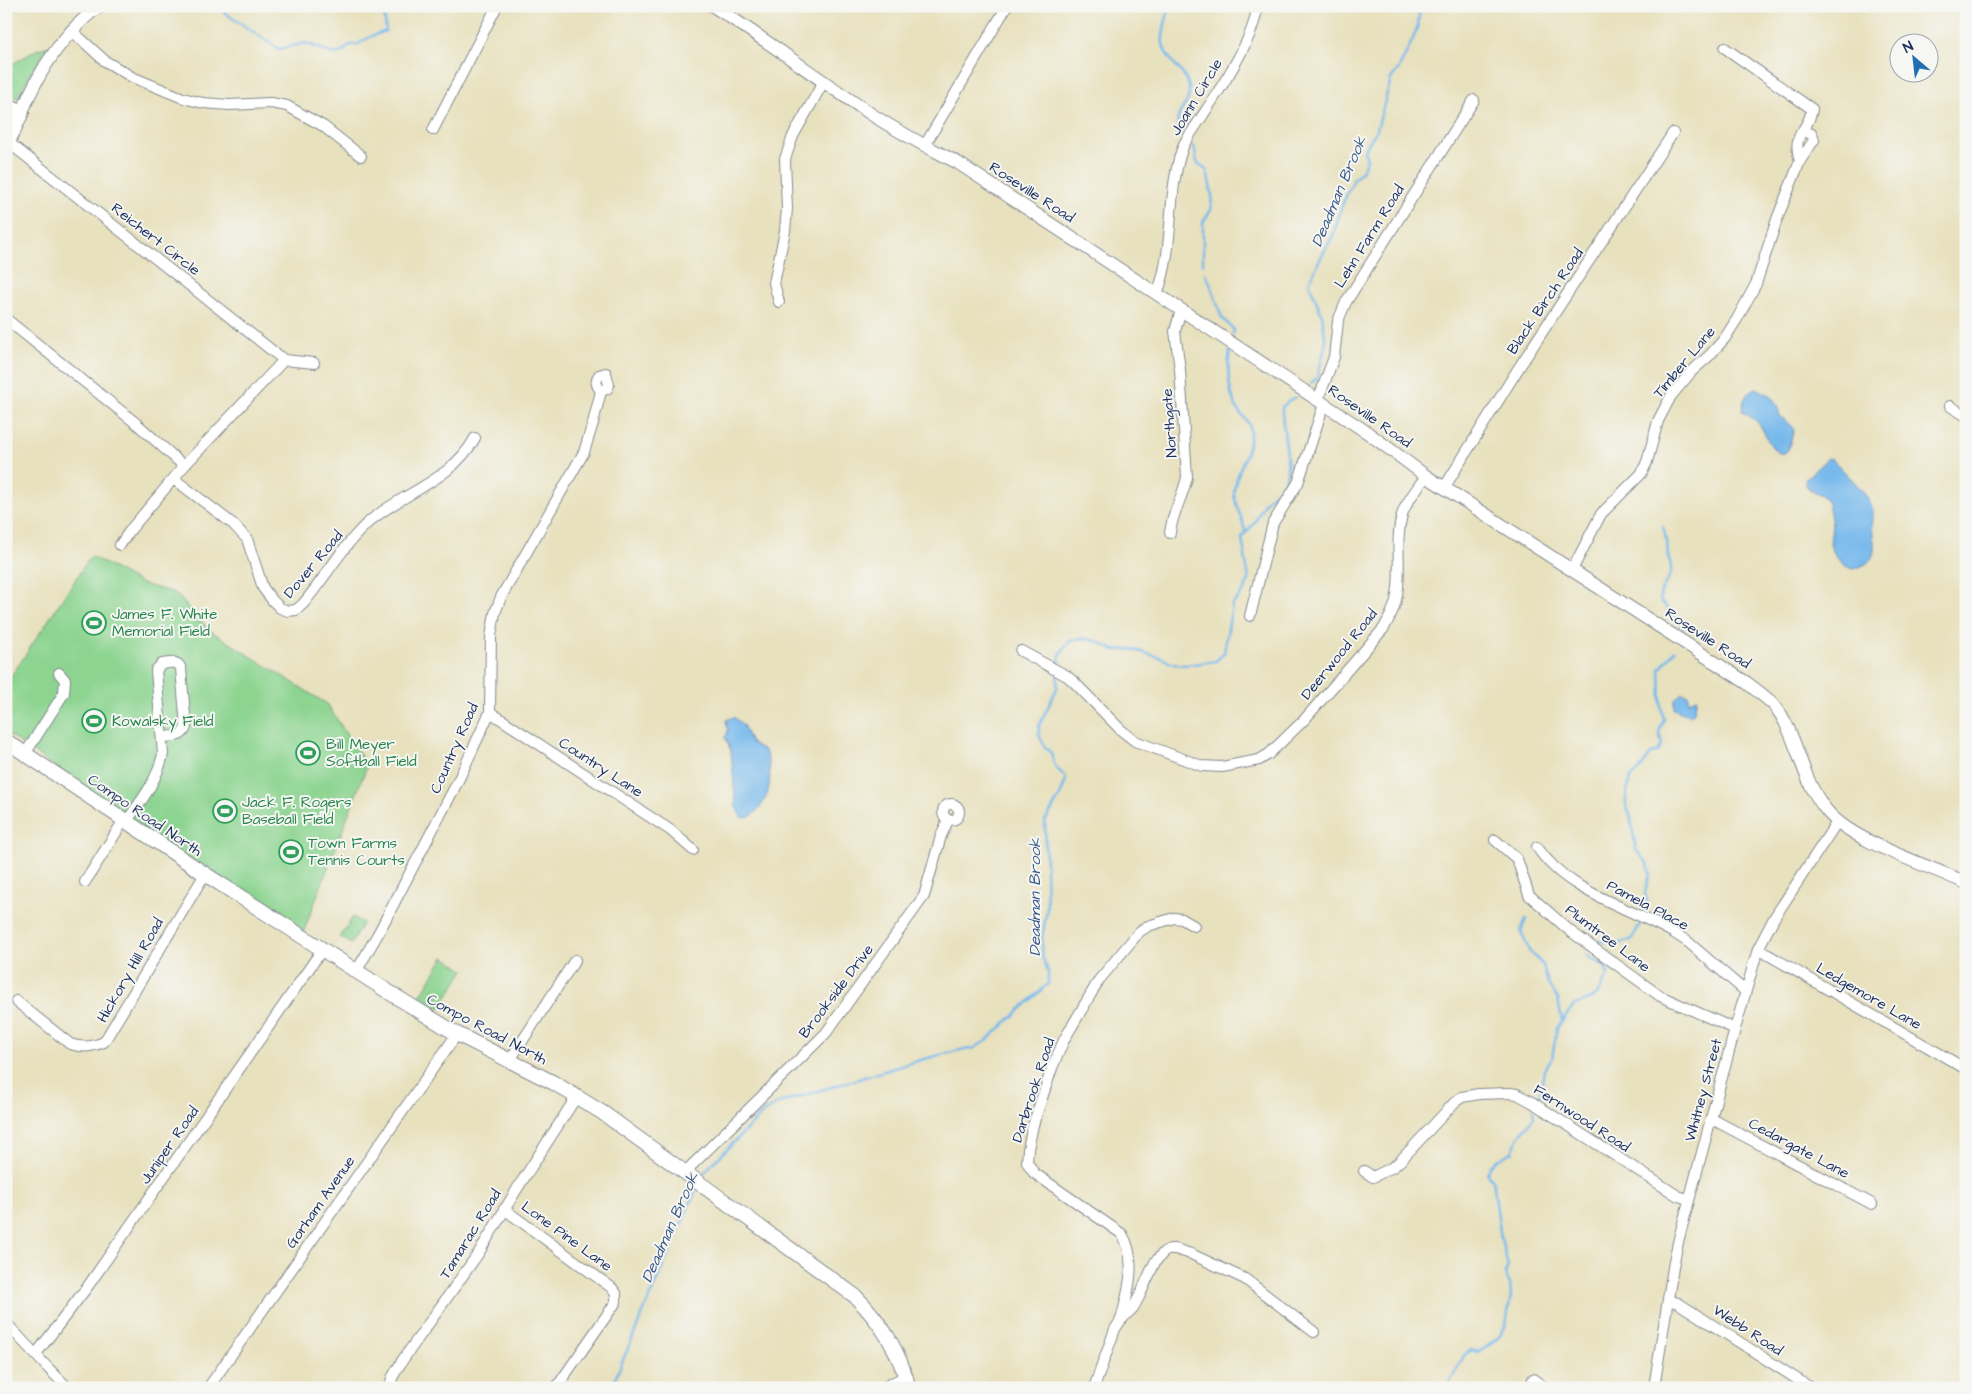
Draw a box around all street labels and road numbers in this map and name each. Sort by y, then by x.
street label: Joann Circle [1165,55,1228,140]
street label: Roseville Road [985,157,1079,228]
street label: Lehn Farm Road [1329,180,1410,292]
street label: Reichert Circle [107,198,205,281]
street label: Black Birch Road [1502,244,1589,359]
street label: Timber Lane [1648,322,1721,403]
street label: Roseville Road [1324,380,1416,453]
street label: Northgate [1157,388,1183,458]
street label: Dover Road [279,526,348,603]
street label: Roseville Road [1661,603,1755,674]
street label: Deerwood Road [1296,604,1383,704]
street label: Country Road [425,699,485,797]
street label: Country Lane [554,732,647,803]
street label: Compo Road North [83,769,206,862]
street label: Pamela Place [1603,875,1692,936]
street label: Plumtree Lane [1561,899,1655,977]
street label: Hickory Hill Road [92,914,170,1027]
street label: Brookside Drive [794,940,879,1043]
street label: Ledgemore Lane [1812,958,1925,1036]
street label: Compo Road North [423,989,551,1070]
street label: Darbrook Road [1007,1035,1060,1145]
street label: Whitney Street [1680,1036,1728,1144]
street label: Fernwood Road [1529,1079,1634,1158]
street label: Juniper Road [135,1102,204,1188]
street label: Cedargate Lane [1744,1113,1853,1185]
street label: Gorham Avenue [281,1152,360,1253]
street label: Tamarac Road [434,1185,507,1283]
street label: Lone Pine Lane [517,1196,616,1277]
street label: Webb Road [1709,1300,1787,1361]

